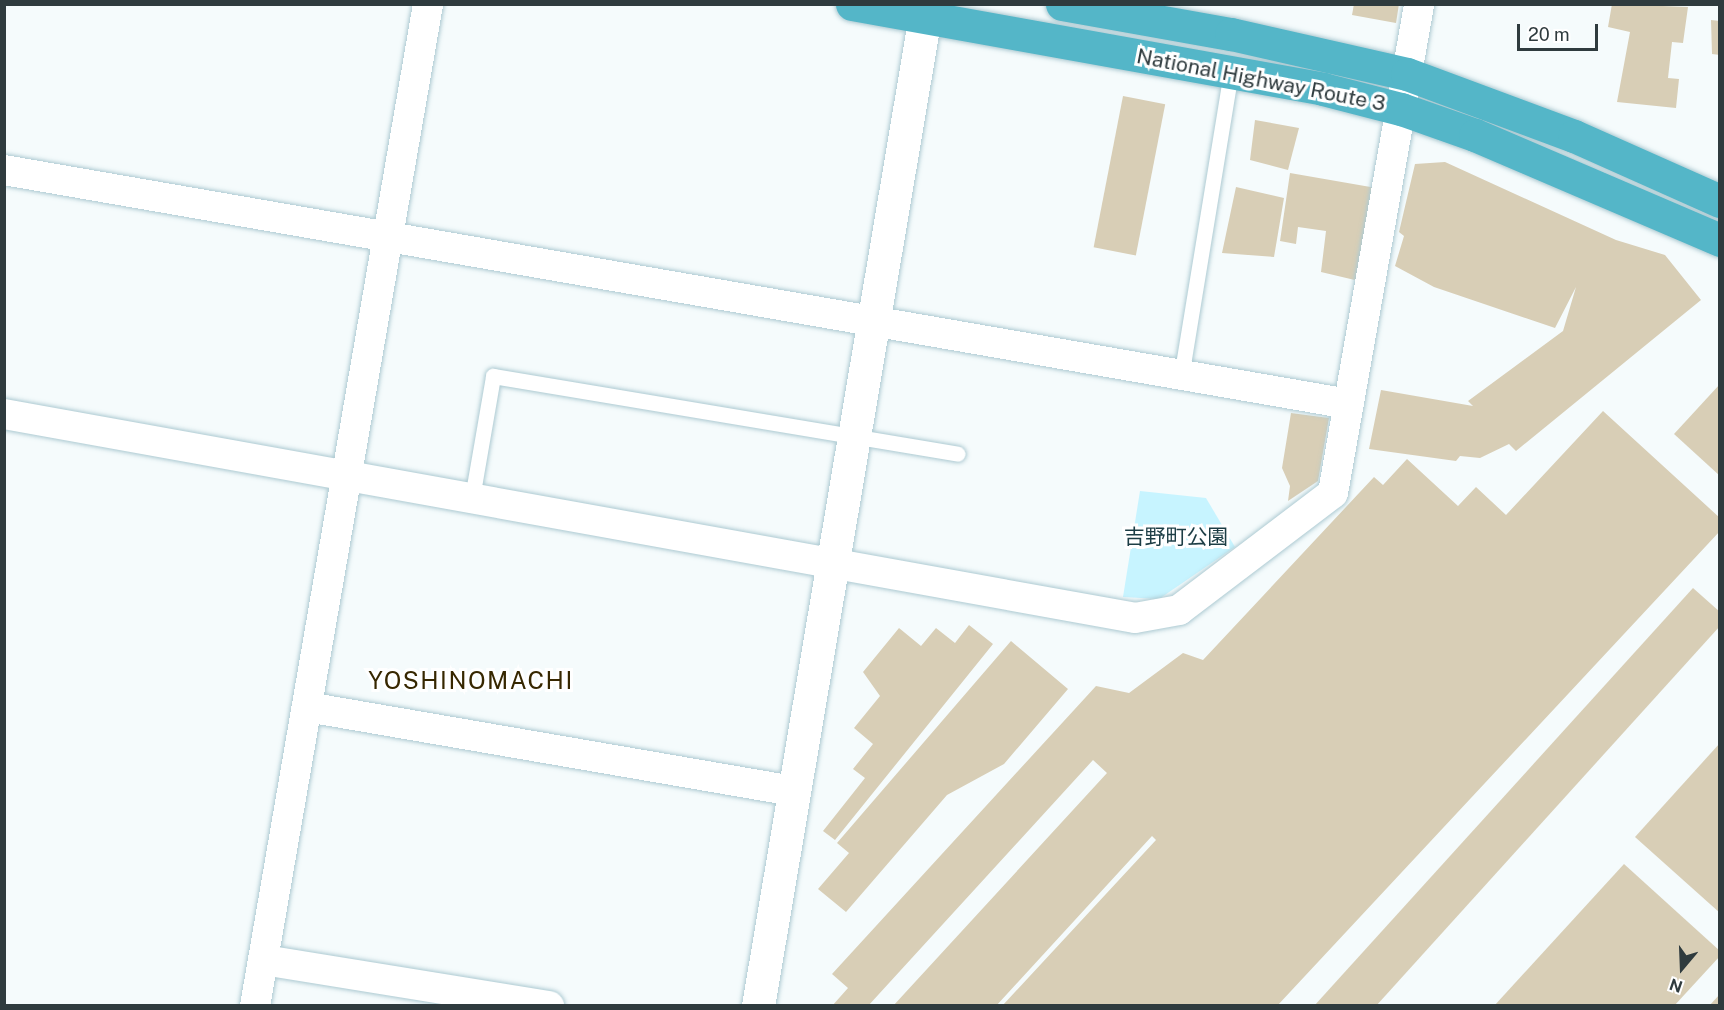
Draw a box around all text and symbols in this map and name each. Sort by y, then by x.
scale bar [1520,12,1601,50]
text: 20 m [1528,24,1570,45]
street label: National Highway Route 3 [1134,43,1388,117]
park label: 吉野町公園 [1124,524,1228,550]
district label: YOSHINOMACHI [368,667,574,695]
north arrow [1652,938,1712,998]
text: N [1667,974,1685,997]

